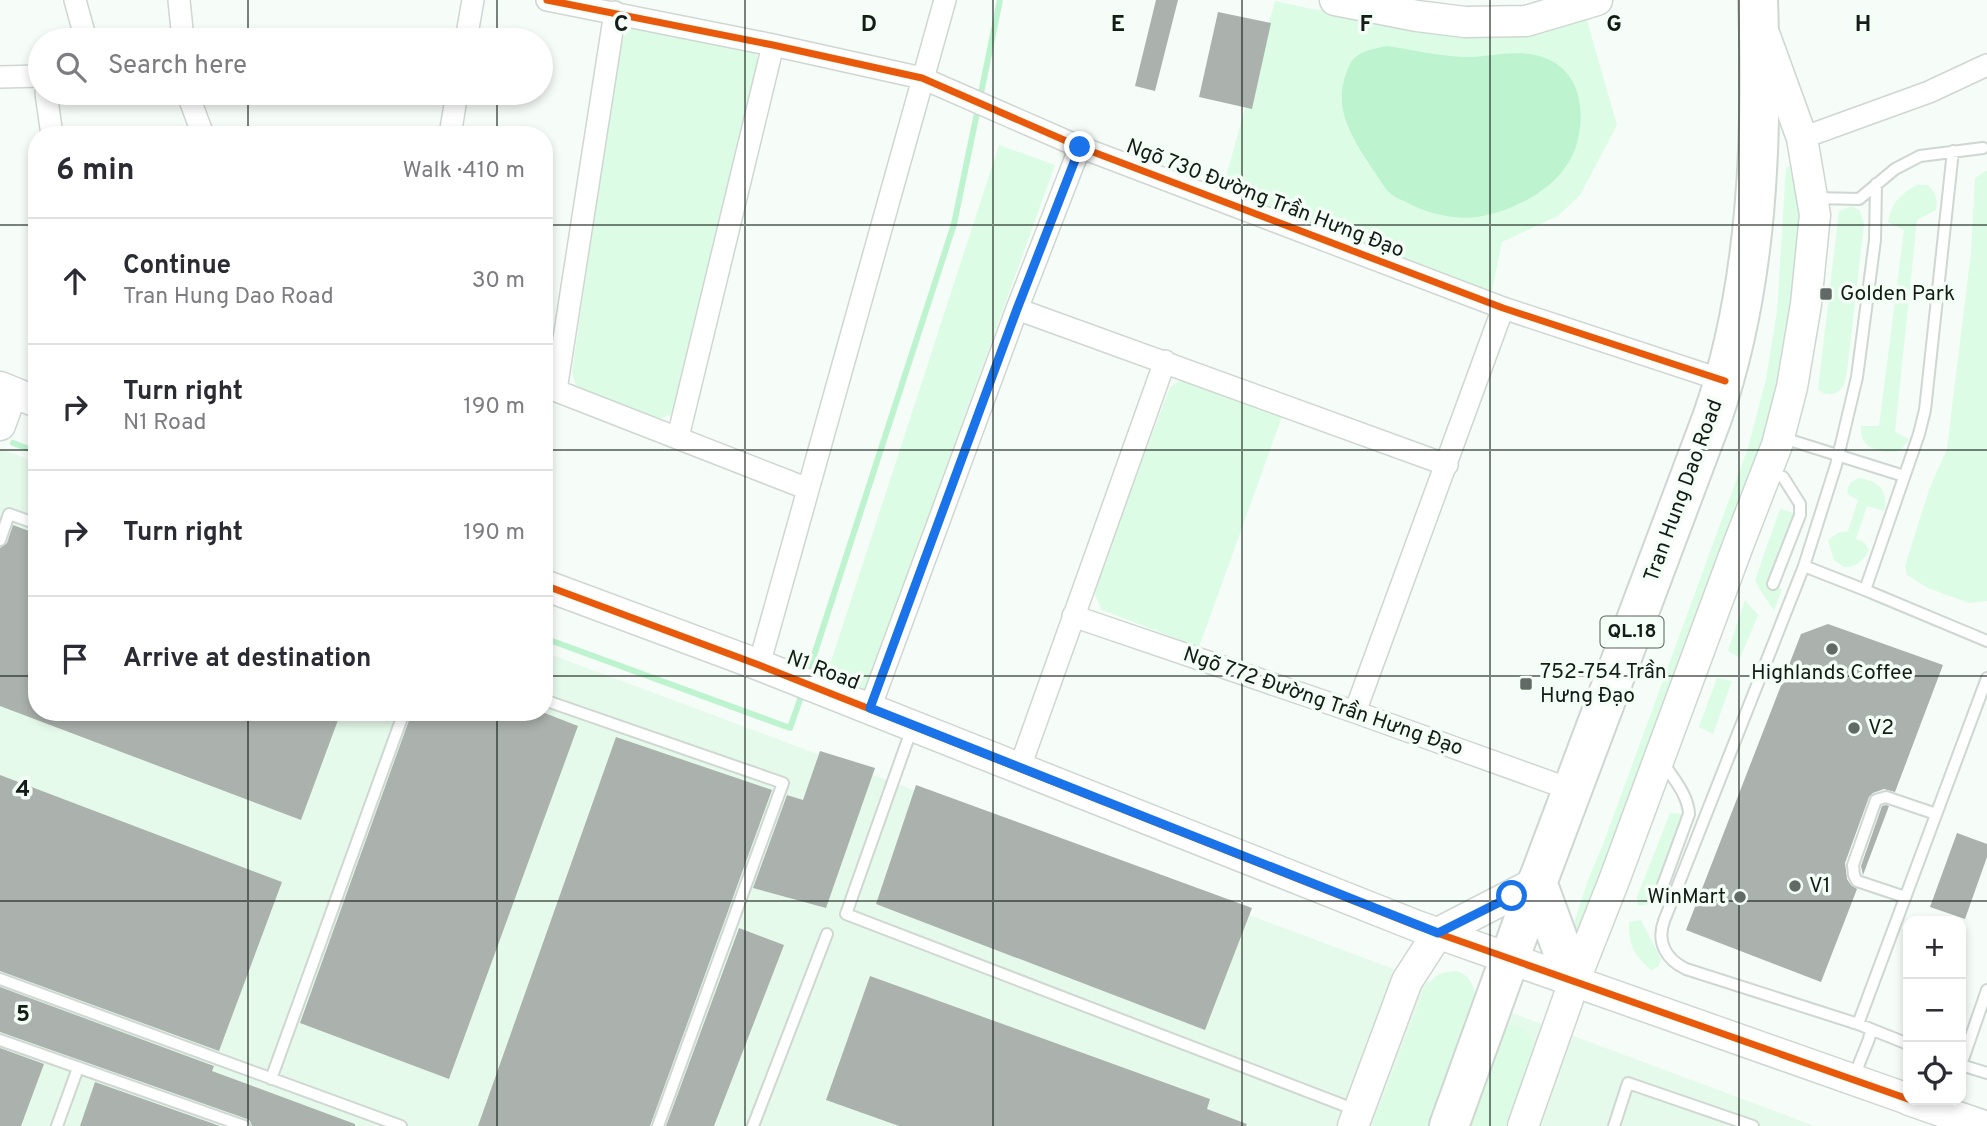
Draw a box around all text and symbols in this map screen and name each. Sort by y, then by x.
text: C [614,11,628,40]
text: D [861,11,877,40]
text: E [1111,11,1125,40]
text: F [1359,11,1373,40]
text: G [1606,11,1622,40]
text: H [1855,11,1871,40]
search box [28,28,553,105]
icon: search [52,48,90,86]
text: Search here [108,50,247,83]
route end [1064,131,1095,162]
street label: Ngõ 730 Đường Trần Hưng Đạo [1122,133,1408,265]
text: 6 min [56,153,134,190]
text: Walk · 410 m [403,157,525,186]
text: Continue [123,250,231,283]
icon: ahead [56,262,94,300]
text: 30 m [472,267,525,296]
place label: Golden Park [1840,281,1955,308]
text: Tran Hung Dao Road [123,283,334,312]
marker: Golden Park [1818,286,1834,302]
text: Turn right [123,376,243,409]
icon: right [56,388,94,426]
text: 190 m [463,393,525,422]
street label: Tran Hung Dao Road [1638,396,1730,586]
text: N1 Road [123,409,207,438]
icon: right [56,514,94,552]
text: Turn right [123,517,243,550]
text: 190 m [463,519,525,548]
road number: QL.18 [1600,617,1664,648]
icon: arrive [56,640,94,678]
street label: Ngõ 772 Đường Trần Hưng Đạo [1179,641,1467,763]
marker: Highlands Coffee [1824,641,1840,657]
text: Arrive at destination [123,643,371,676]
street label: N1 Road [783,645,863,697]
place label: 752-754 Trần Hưng Đạo [1540,659,1667,710]
place label: Highlands Coffee [1751,660,1913,687]
marker: 752-754 Trần Hưng Đạo [1518,676,1534,692]
place label: V2 [1868,715,1894,742]
marker: V2 [1846,720,1862,736]
text: 4 [16,776,30,805]
place label: V1 [1809,873,1831,900]
marker: V1 [1787,878,1803,894]
route start [1496,880,1527,911]
place label: WinMart [1647,884,1726,911]
marker: WinMart [1732,889,1748,905]
map controls [1903,916,1966,1105]
button: + [1903,916,1966,979]
button: − [1903,979,1966,1042]
text: 5 [16,1001,30,1030]
button: locate [1903,1042,1966,1105]

